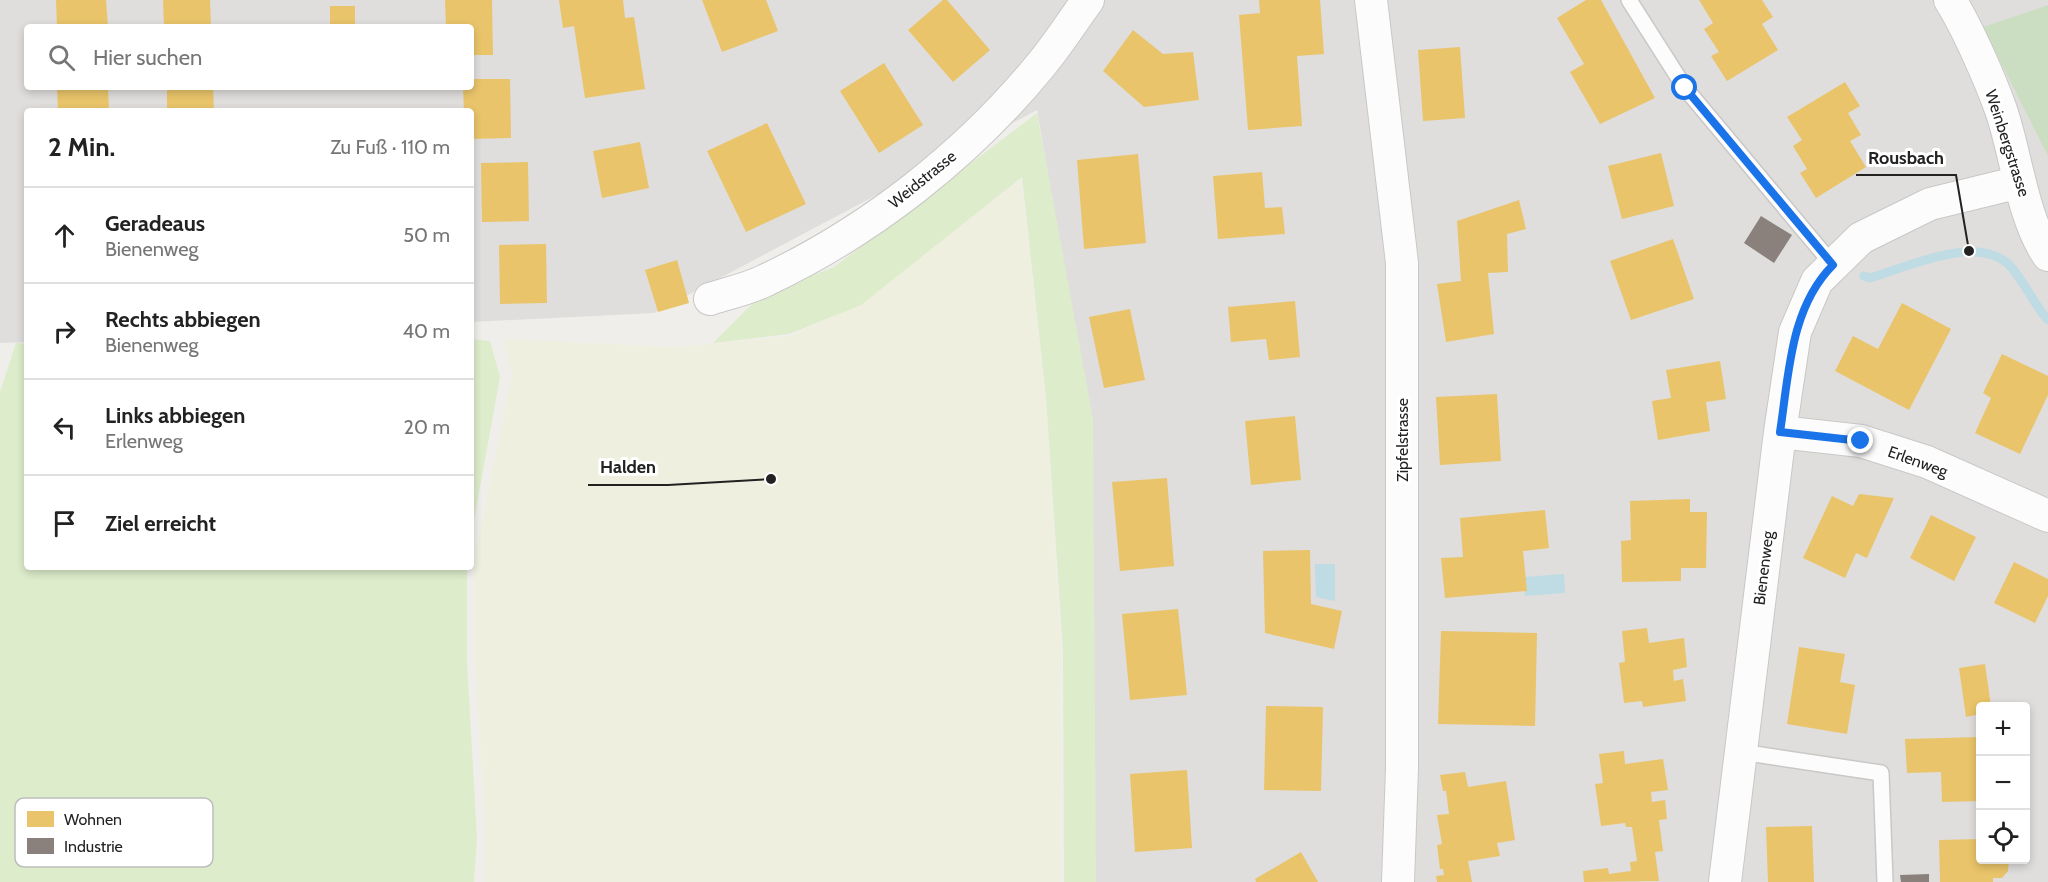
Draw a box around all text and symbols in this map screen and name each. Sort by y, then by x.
search box [24,24,474,90]
icon: search [45,41,78,74]
text: Hier suchen [93,44,202,71]
route start [1671,74,1697,100]
street label: Weinbergstrasse [1981,87,2034,199]
text: 2 Min. [48,131,115,163]
text: Zu Fuß · 110 m [330,135,450,159]
callout: Rousbach [1856,139,1956,175]
street label: Weidstrasse [885,146,960,212]
text: Rousbach [1868,147,1944,169]
text: Geradeaus [105,210,205,237]
icon: ahead [48,219,81,252]
text: 50 m [403,223,450,247]
text: Bienenweg [105,237,198,261]
text: Rechts abbiegen [105,306,261,333]
icon: right [48,315,81,348]
text: 40 m [402,319,450,343]
text: Bienenweg [105,333,198,357]
street label: Zipfelstrasse [1393,398,1412,482]
text: Links abbiegen [105,402,245,429]
icon: left [48,411,81,444]
text: 20 m [404,415,450,439]
route end [1847,427,1873,453]
text: Erlenweg [105,429,183,453]
street label: Erlenweg [1885,442,1951,481]
callout: Halden [588,449,668,485]
text: Halden [600,456,656,478]
icon: arrive [48,507,81,540]
text: Ziel erreicht [105,510,216,537]
street label: Bienenweg [1750,529,1778,606]
map controls [1976,702,2030,864]
button: + [1976,702,2030,756]
button: − [1976,756,2030,810]
legend [15,798,213,867]
text: Wohnen [64,810,122,829]
button: locate [1976,810,2030,864]
text: Industrie [64,837,123,856]

